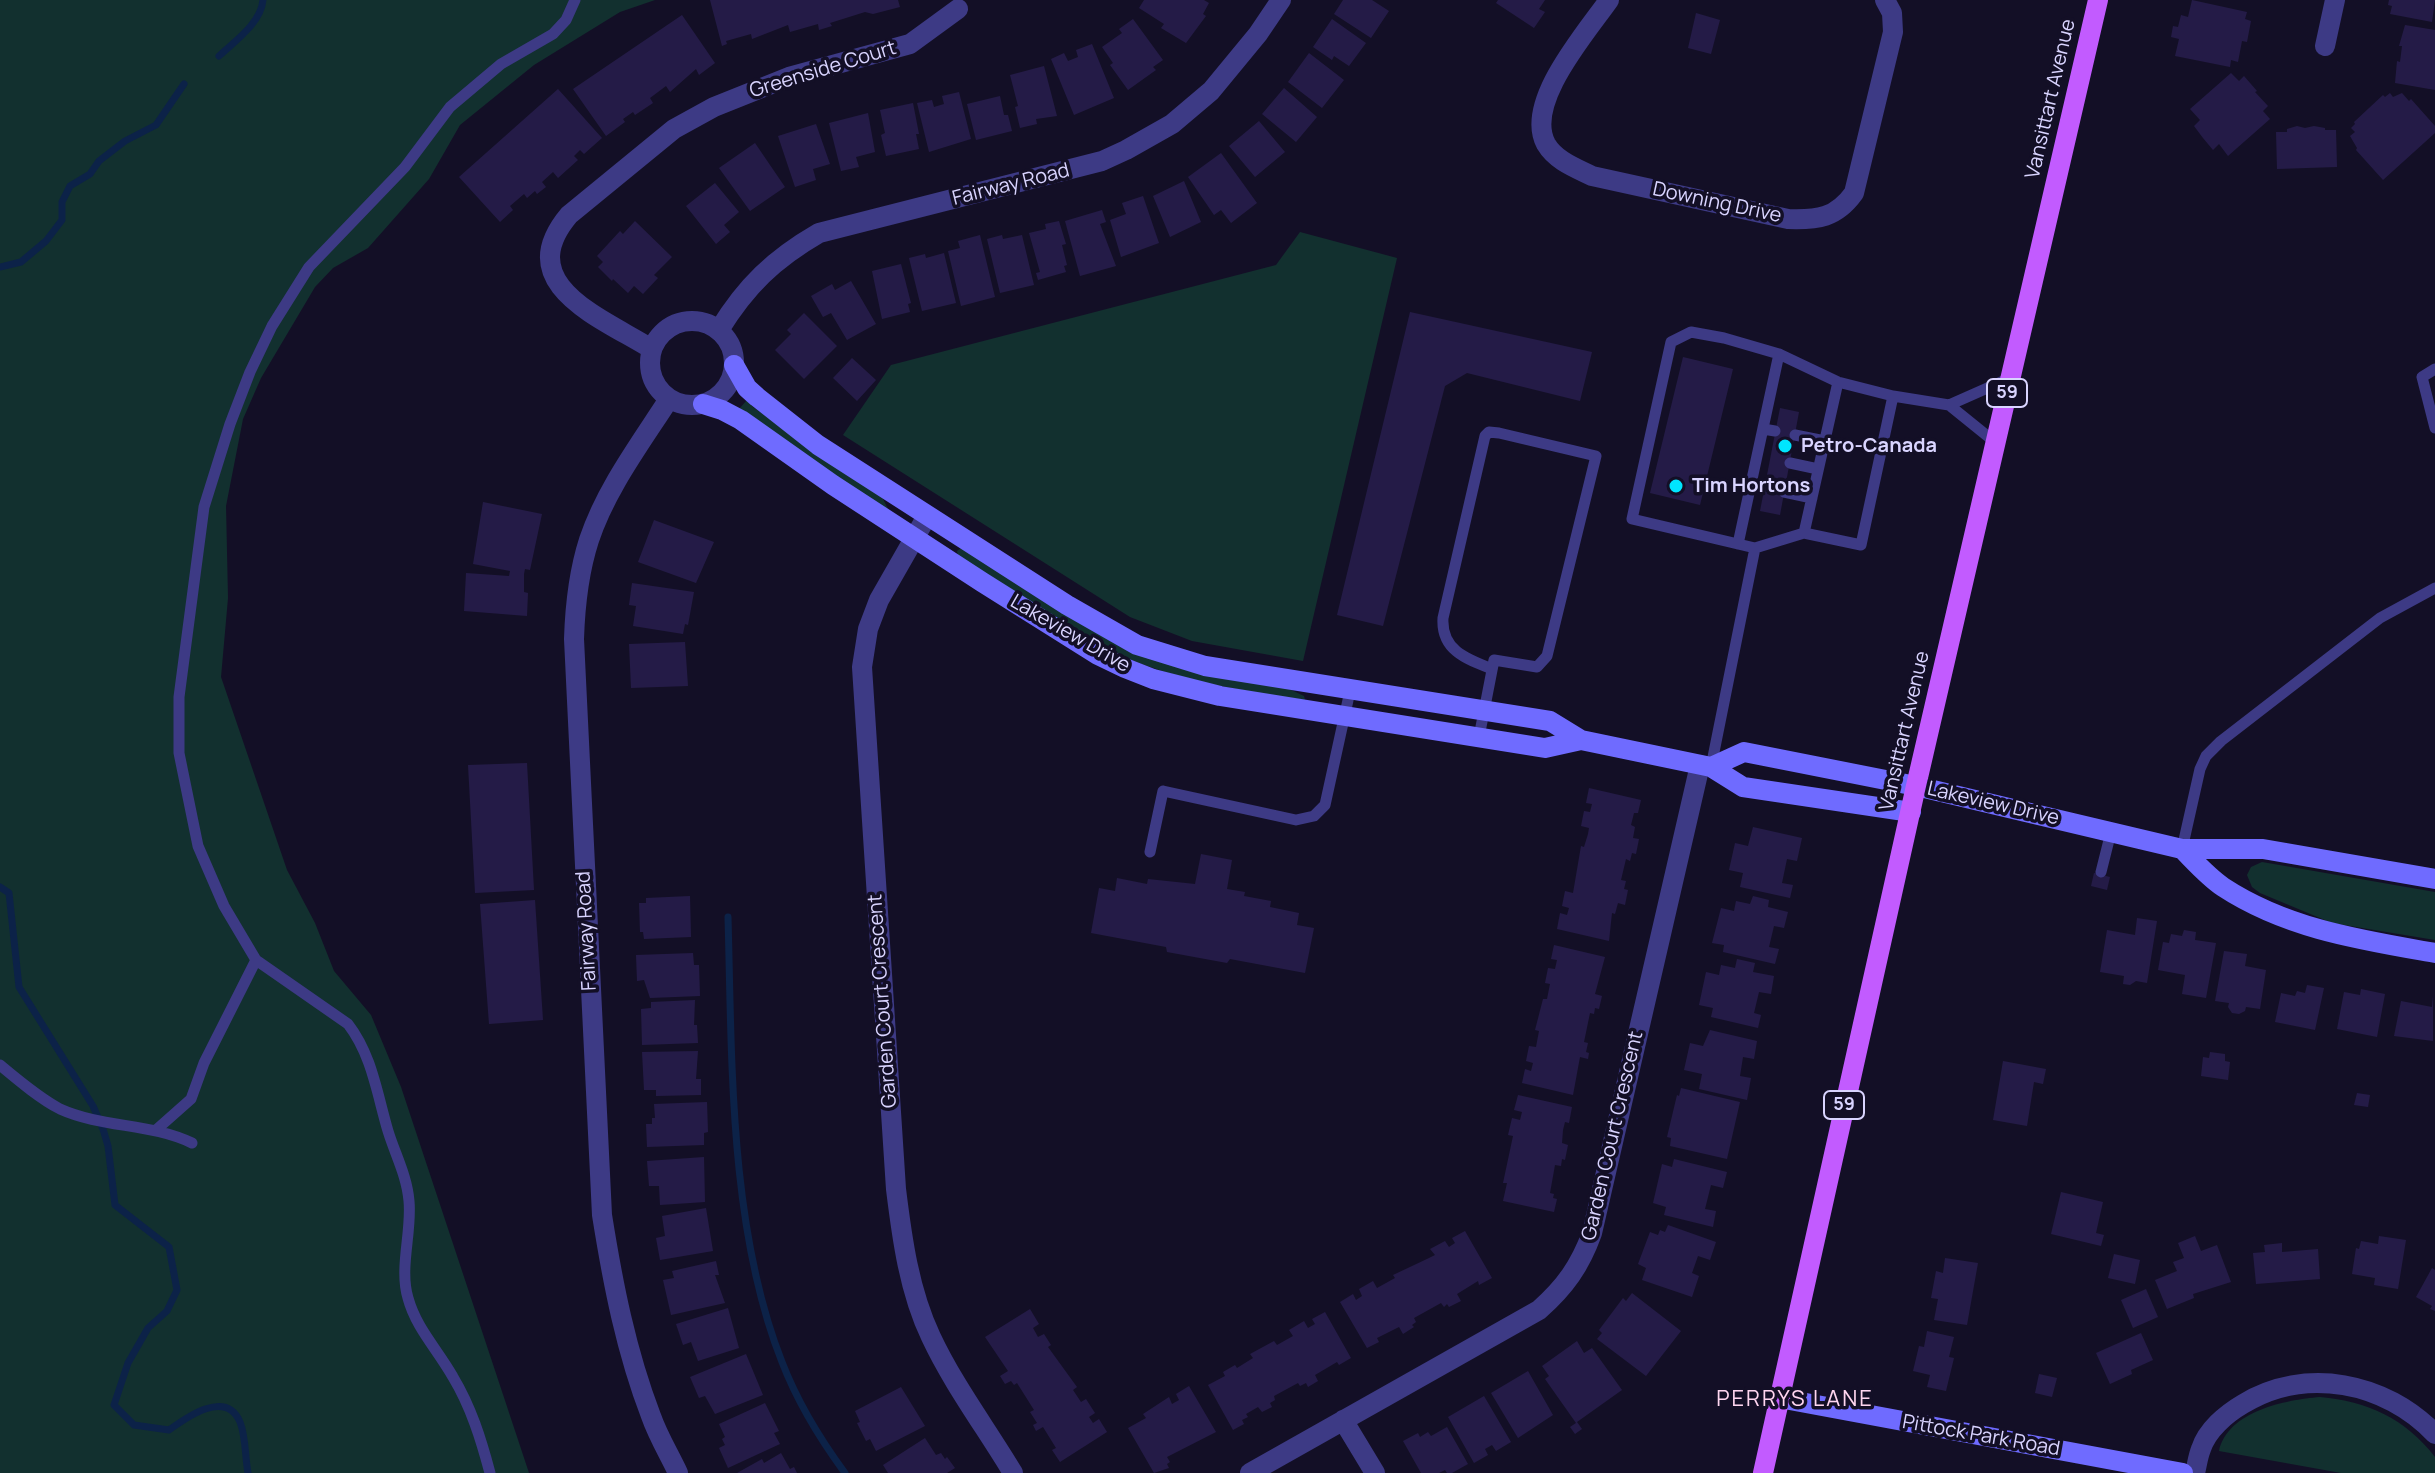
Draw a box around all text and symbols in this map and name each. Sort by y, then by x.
street label: Vansittart Avenue [2021,17,2081,181]
street label: Greenside Court [747,36,899,104]
street label: Fairway Road [950,159,1072,211]
street label: Downing Drive [1650,178,1784,228]
road number: 59 [1987,379,2027,407]
place label: Petro-Canada [1801,434,1937,458]
marker: Petro-Canada [1776,437,1794,455]
place label: Tim Hortons [1692,474,1810,498]
marker: Tim Hortons [1667,477,1685,495]
street label: Lakeview Drive [1006,590,1134,678]
street label: Vansittart Avenue [1875,649,1935,813]
street label: Lakeview Drive [1925,777,2061,831]
street label: Fairway Road [572,871,602,991]
street label: Garden Court Crescent [864,893,902,1109]
street label: Garden Court Crescent [1577,1029,1649,1243]
road number: 59 [1824,1091,1864,1119]
district label: PERRYS LANE [1716,1387,1874,1413]
street label: Pittock Park Road [1900,1410,2062,1462]

